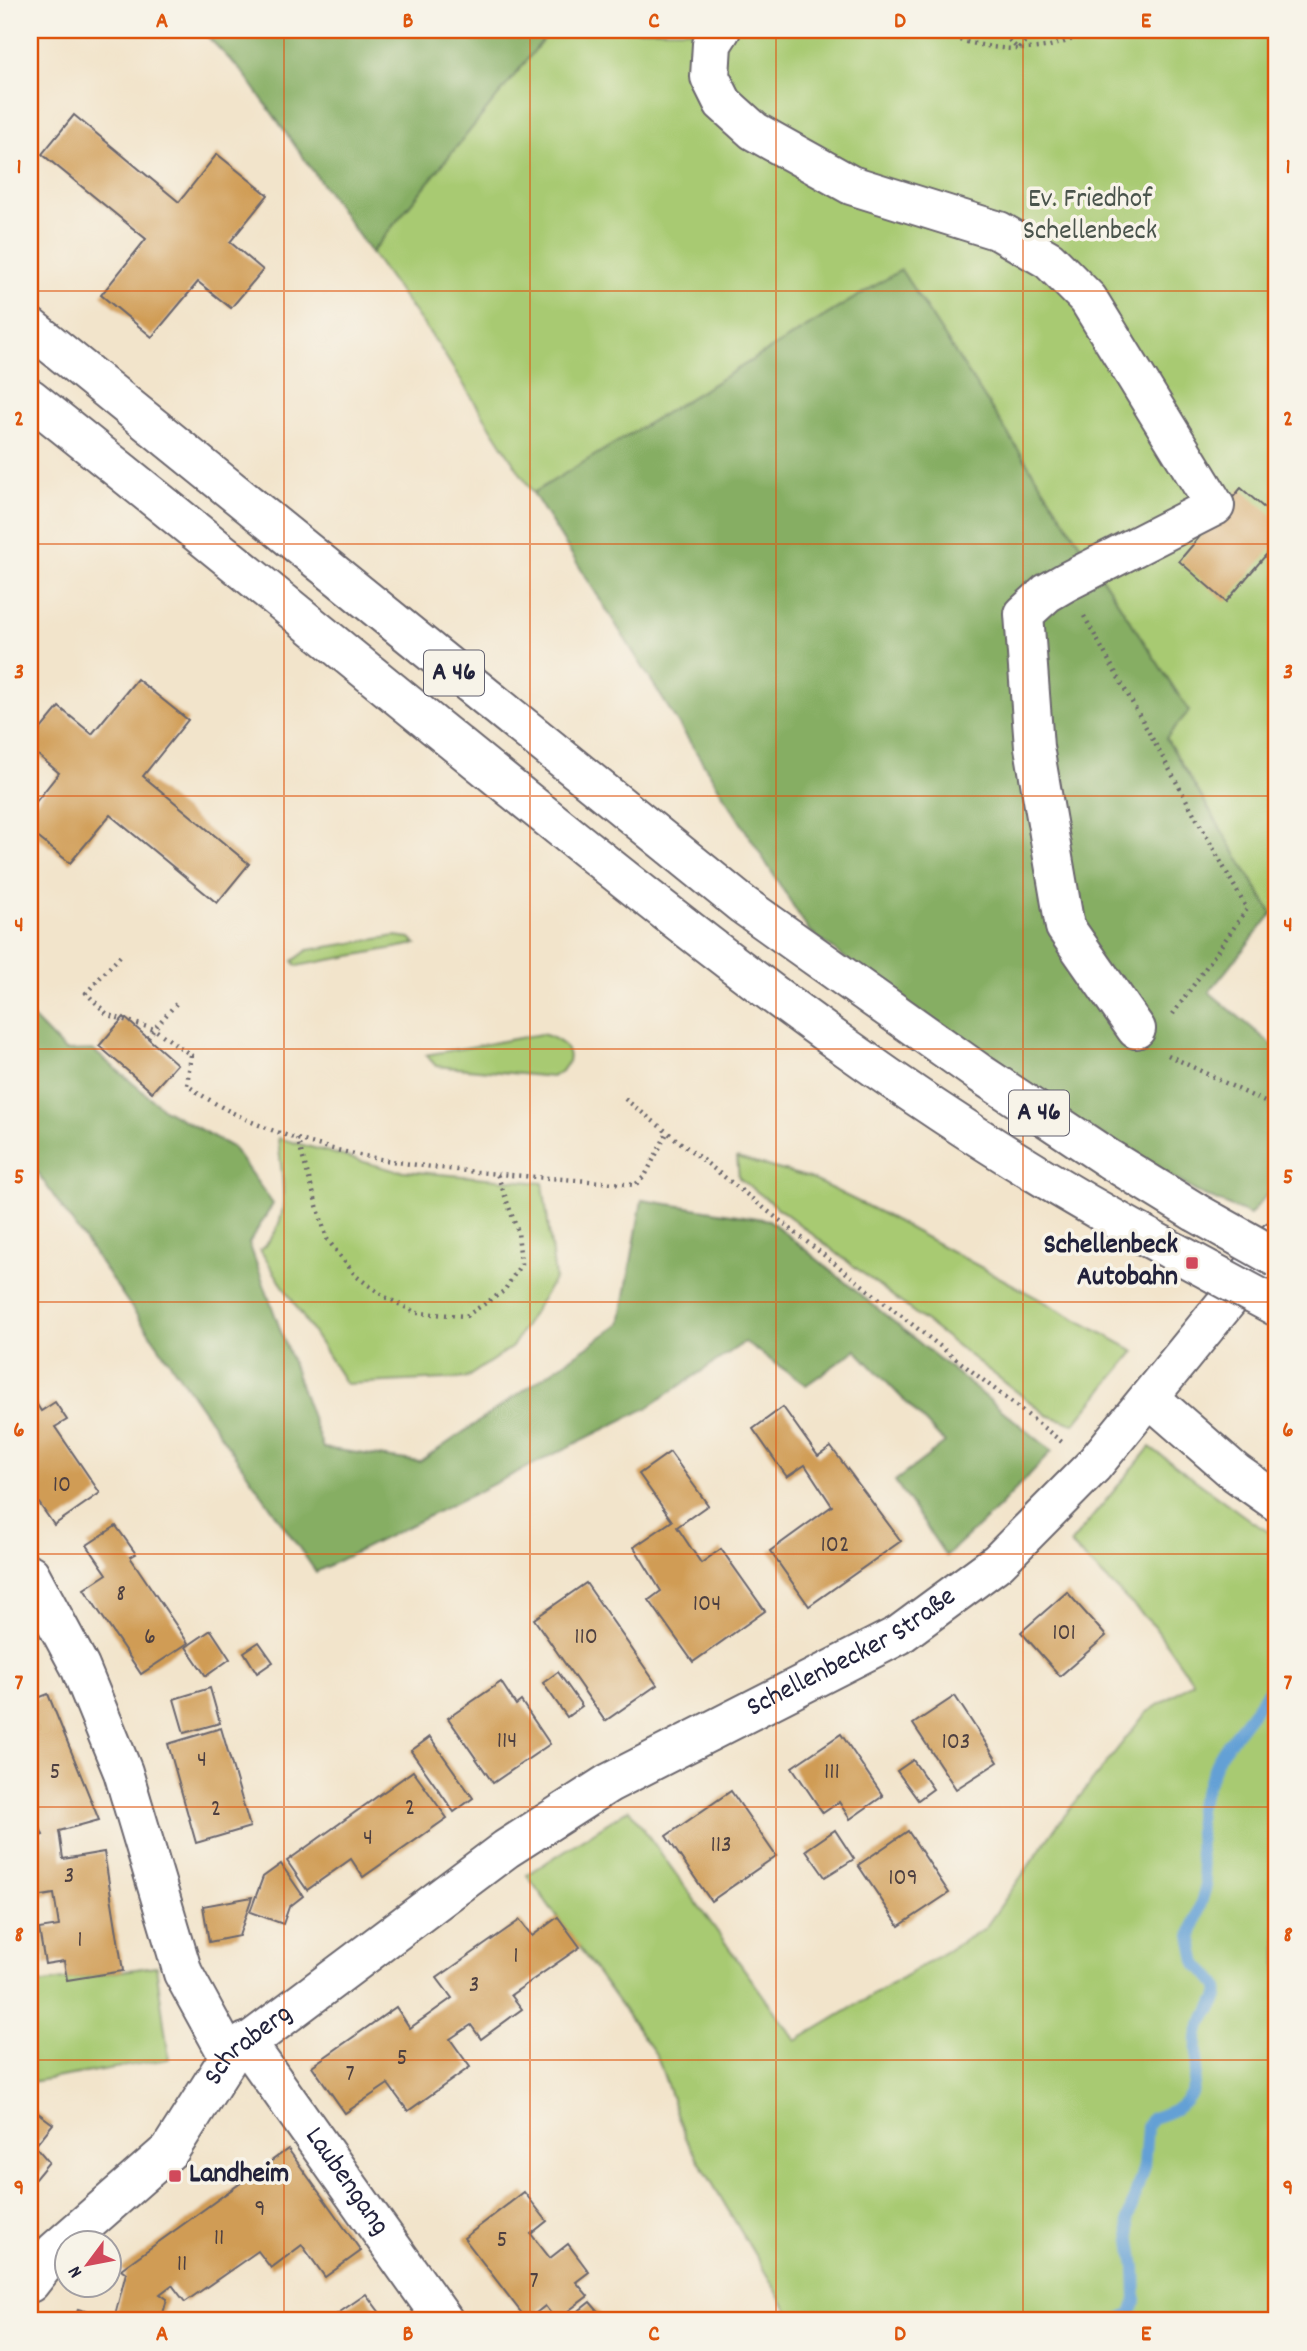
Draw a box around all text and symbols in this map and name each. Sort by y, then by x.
text: A [156,6,168,39]
text: B [403,6,414,39]
text: C [648,6,660,39]
text: D [894,6,906,39]
text: E [1141,6,1152,39]
text: 1 [16,152,22,185]
text: 1 [1285,152,1291,185]
park label: Ev. Friedhof Schellenbeck [1023,181,1157,253]
text: 2 [14,404,24,437]
text: 2 [1283,404,1293,437]
road number: A 46 [424,650,484,695]
text: 3 [14,657,24,690]
text: 3 [1283,657,1293,690]
text: 4 [14,910,24,943]
text: 4 [1283,910,1293,943]
road number: A 46 [1009,1090,1069,1136]
text: 5 [14,1162,24,1195]
text: 5 [1283,1162,1293,1195]
place label: Schellenbeck Autobahn [1043,1227,1178,1299]
marker: Schellenbeck Autobahn [1184,1255,1200,1271]
text: 6 [13,1415,25,1448]
text: 6 [1282,1415,1294,1448]
house number: 10 [53,1469,71,1503]
house number: 102 [821,1529,849,1563]
house number: 8 [116,1578,126,1612]
street label: Schellenbecker Straße [740,1579,965,1729]
house number: 104 [693,1588,721,1622]
house number: 101 [1052,1617,1076,1651]
house number: 6 [144,1621,156,1655]
house number: 110 [574,1621,598,1655]
text: 7 [15,1668,24,1701]
text: 7 [1284,1668,1293,1701]
house number: 114 [497,1725,517,1759]
house number: 103 [942,1726,971,1760]
house number: 4 [197,1744,207,1778]
house number: 5 [49,1756,61,1790]
house number: 111 [824,1756,840,1790]
house number: 2 [405,1792,415,1826]
house number: 2 [211,1793,221,1827]
house number: 4 [363,1822,373,1856]
house number: 113 [710,1829,732,1863]
house number: 3 [64,1860,74,1894]
house number: 109 [888,1862,918,1896]
text: 8 [14,1920,24,1953]
text: 8 [1283,1920,1293,1953]
house number: 1 [77,1924,83,1958]
house number: 1 [513,1940,519,1974]
house number: 3 [469,1969,479,2003]
street label: Schraberg [195,1996,302,2094]
house number: 5 [396,2042,408,2076]
house number: 7 [345,2058,355,2092]
street label: Laubengang [293,2120,398,2245]
place label: Landheim [189,2156,289,2196]
marker: Landheim [167,2168,183,2184]
text: 9 [14,2173,24,2206]
text: 9 [1283,2173,1293,2206]
house number: 9 [255,2193,266,2227]
house number: 11 [214,2222,224,2256]
house number: 5 [496,2224,508,2258]
north arrow [52,2228,122,2298]
house number: 11 [177,2248,187,2282]
text: N [63,2260,90,2282]
house number: 7 [529,2265,539,2299]
text: A [156,2319,168,2351]
text: B [403,2319,414,2351]
text: C [648,2319,660,2351]
text: D [894,2319,906,2351]
text: E [1141,2319,1152,2351]

